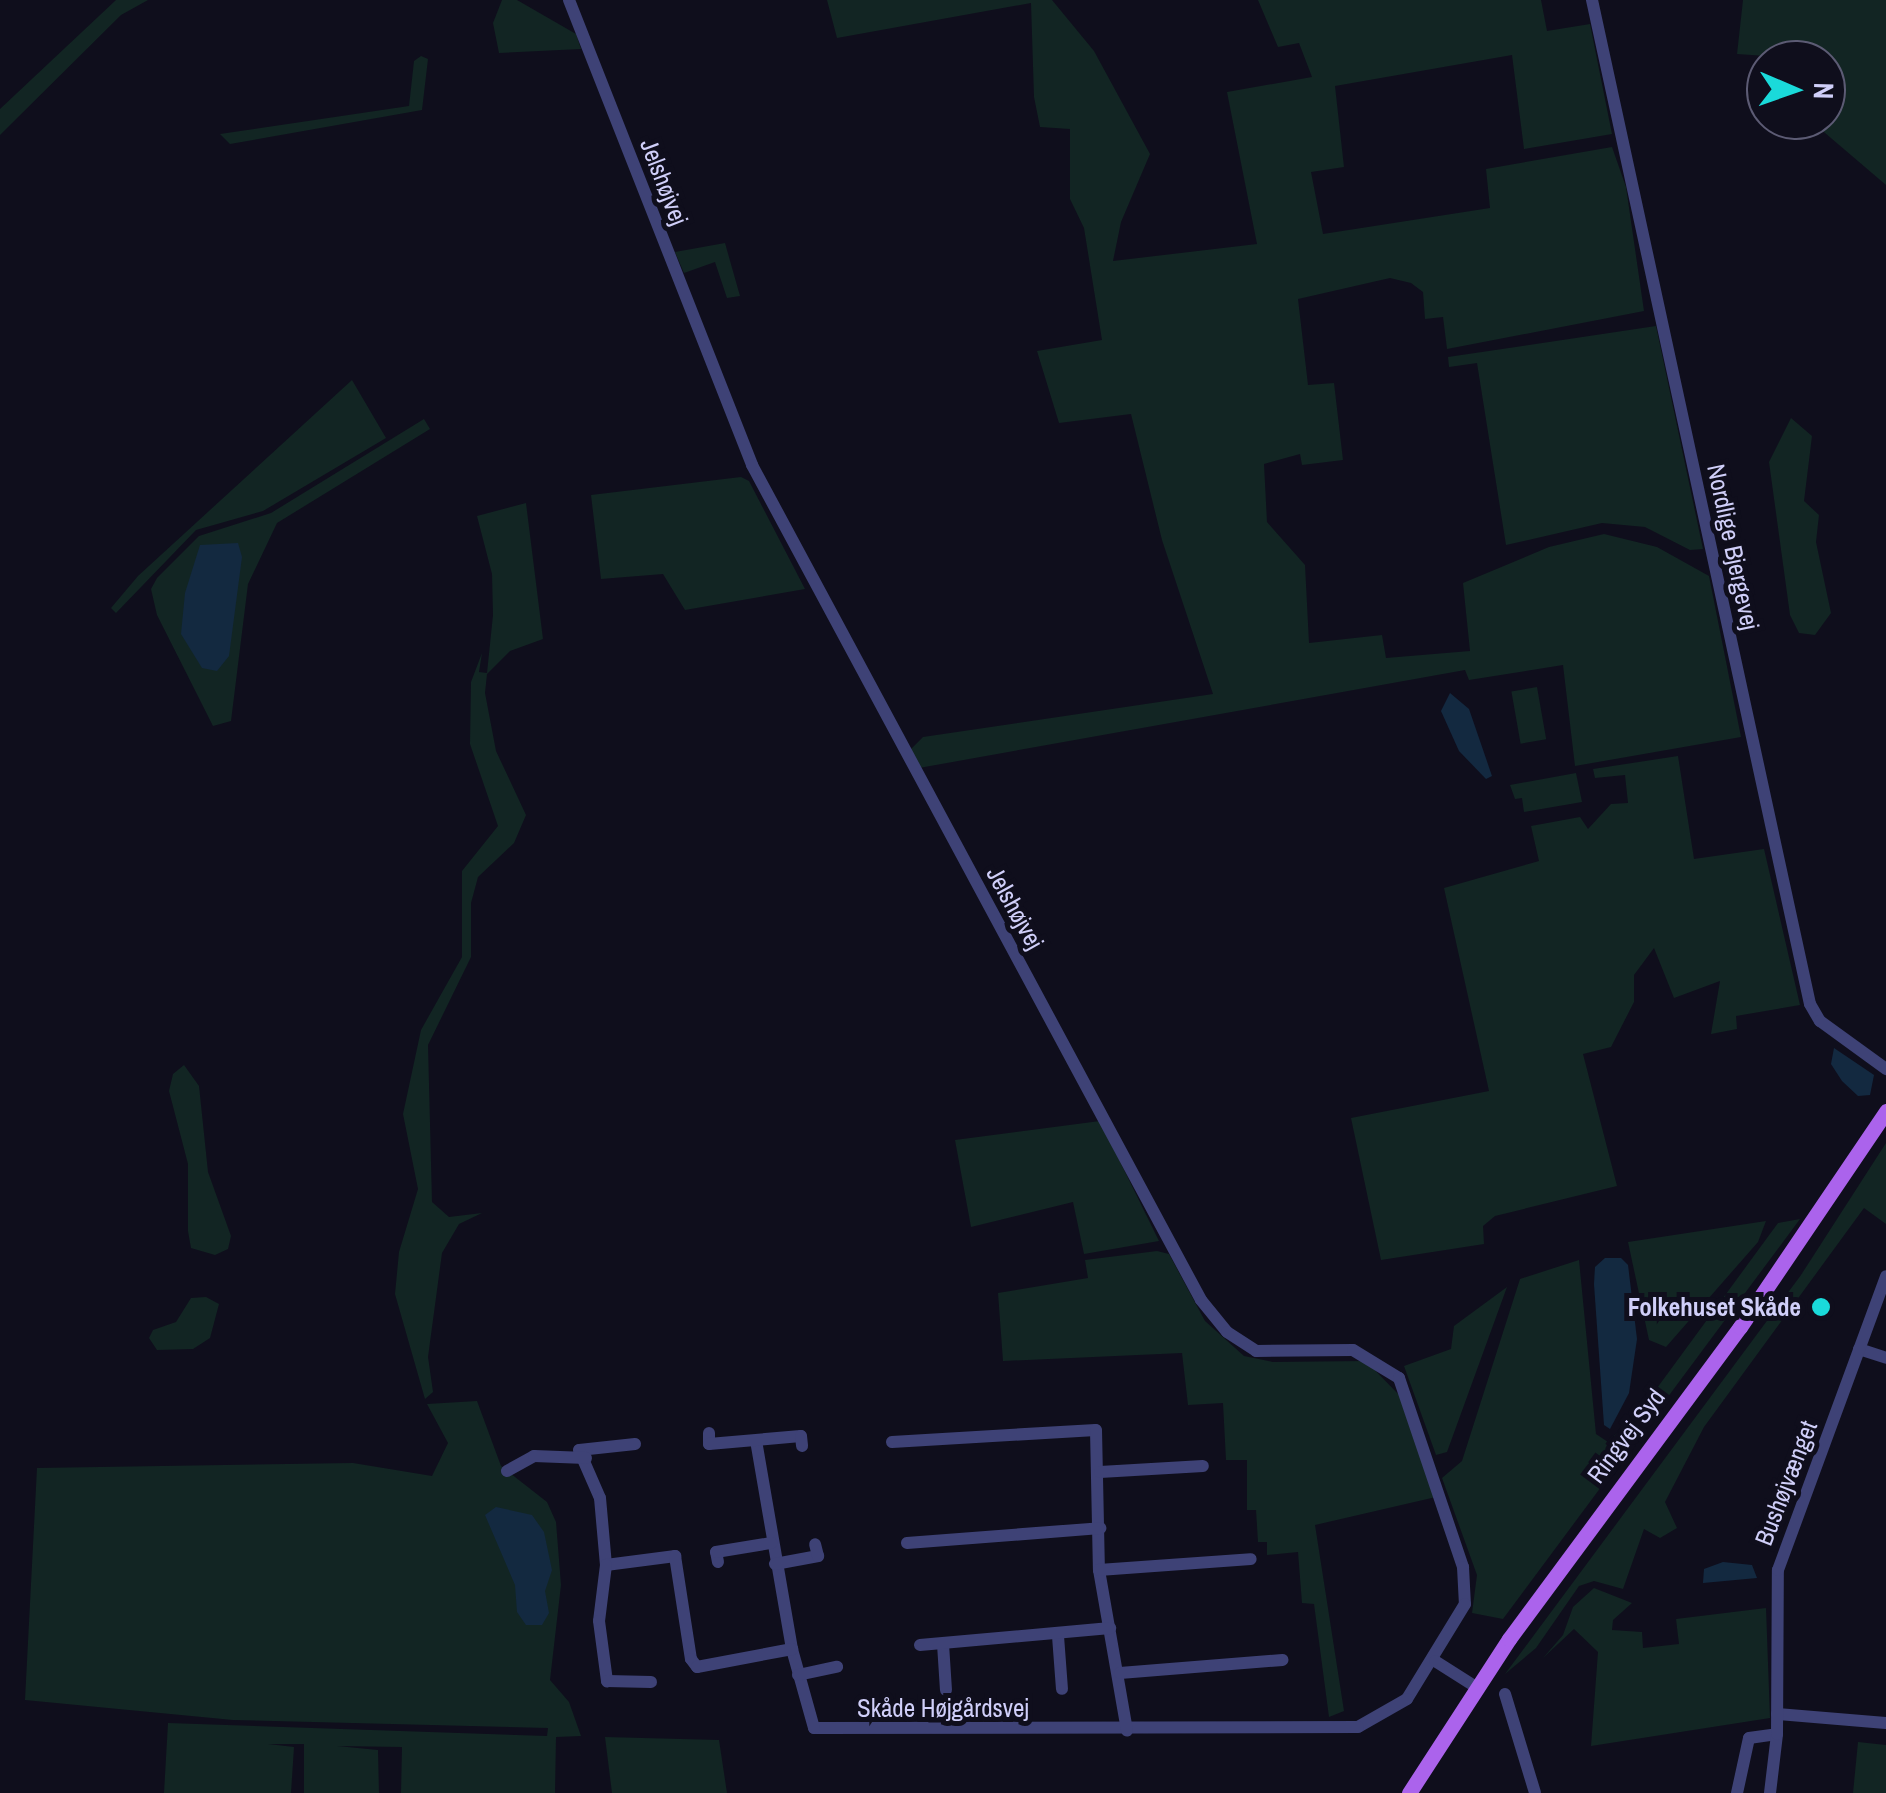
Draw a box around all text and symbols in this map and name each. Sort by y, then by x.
north arrow [1746,40,1846,140]
text: N [1805,82,1843,100]
street label: Jelshøjvej [634,135,694,229]
street label: Nordlige Bjergevej [1701,461,1765,633]
street label: Jelshøjvej [980,861,1050,955]
place label: Folkehuset Skåde [1628,1292,1801,1322]
marker: Folkehuset Skåde [1810,1296,1832,1318]
street label: Ringvej Syd [1581,1383,1671,1489]
street label: Bushøjvænget [1749,1416,1823,1550]
street label: Skåde Højgårdsvej [857,1693,1029,1723]

